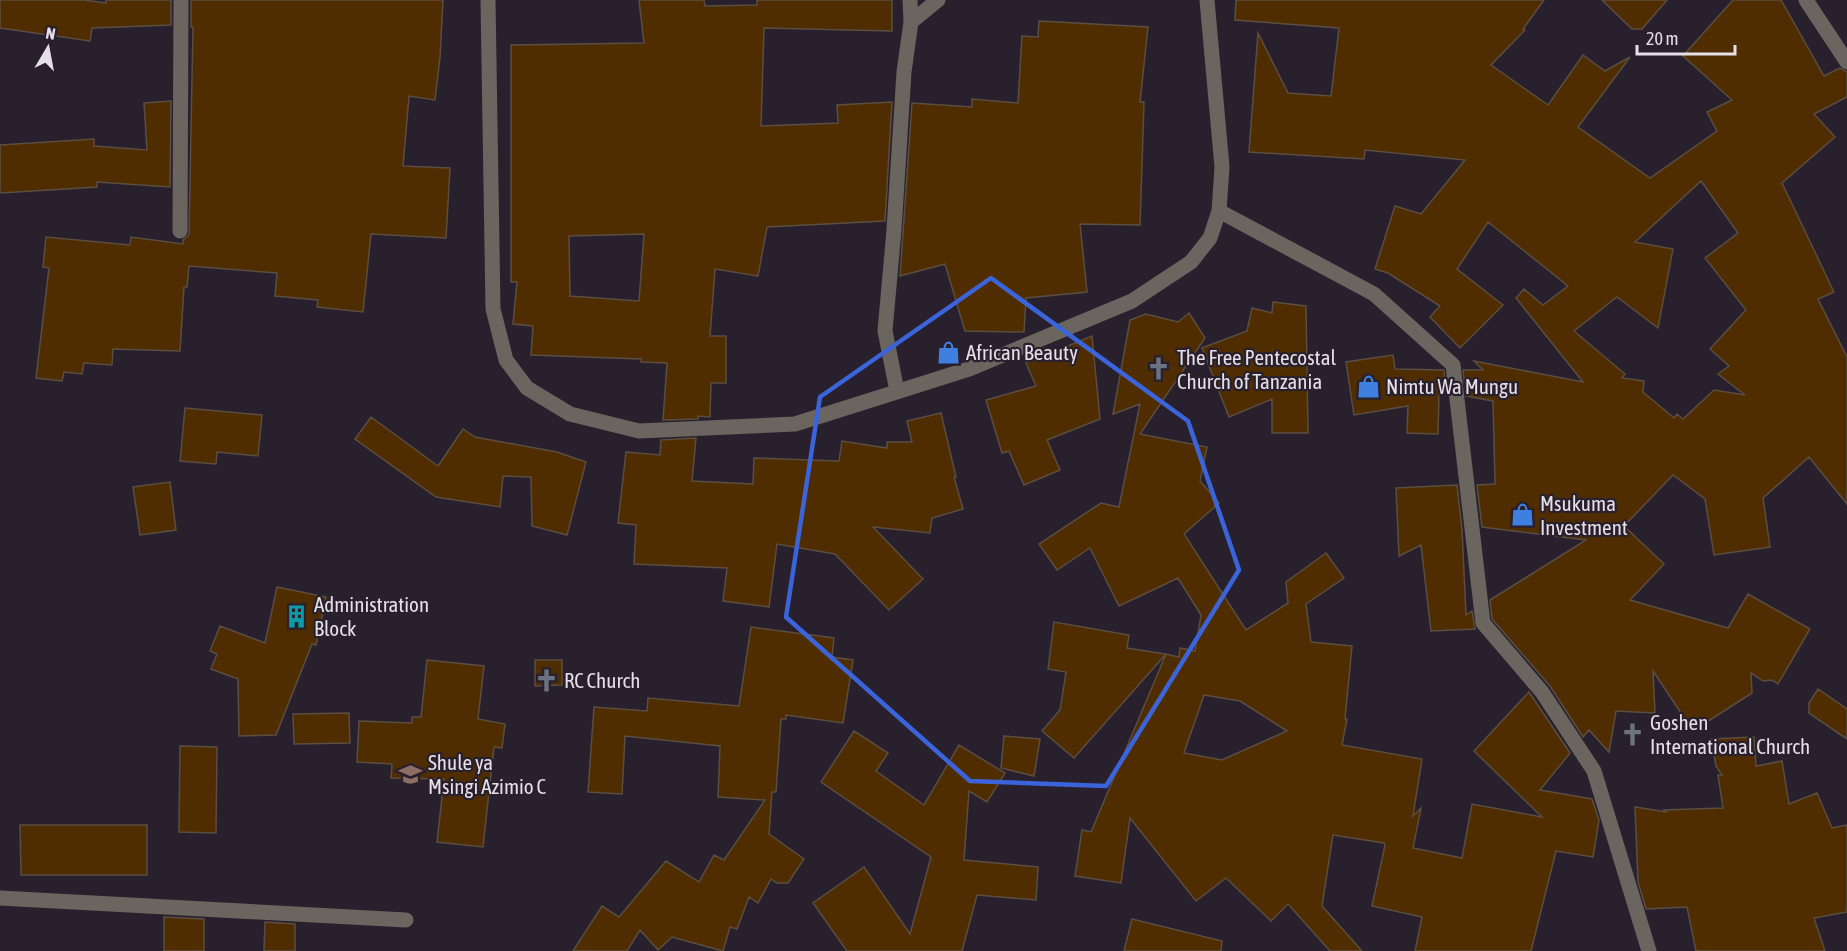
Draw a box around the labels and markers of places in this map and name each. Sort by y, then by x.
shop icon: African Beauty [935,339,961,365]
place label: African Beauty [966,340,1078,364]
place label: The Free Pentecostal Church of Tanzania [1177,345,1336,393]
church icon: The Free Pentecostal Church of Tanzania [1146,356,1172,382]
shop icon: Nimtu Wa Mungu [1355,373,1381,399]
place label: Nimtu Wa Mungu [1386,374,1518,398]
place label: Msukuma Investment [1540,491,1628,539]
shop icon: Msukuma Investment [1509,502,1535,528]
place label: Administration Block [314,592,429,640]
building icon: Administration Block [283,603,309,629]
church icon: RC Church [533,667,559,693]
place label: RC Church [564,668,641,692]
place label: Goshen International Church [1650,710,1810,758]
church icon: Goshen International Church [1619,721,1645,747]
place label: Shule ya Msingi Azimio C [428,750,547,798]
school or university icon: Shule ya Msingi Azimio C [397,761,423,787]

